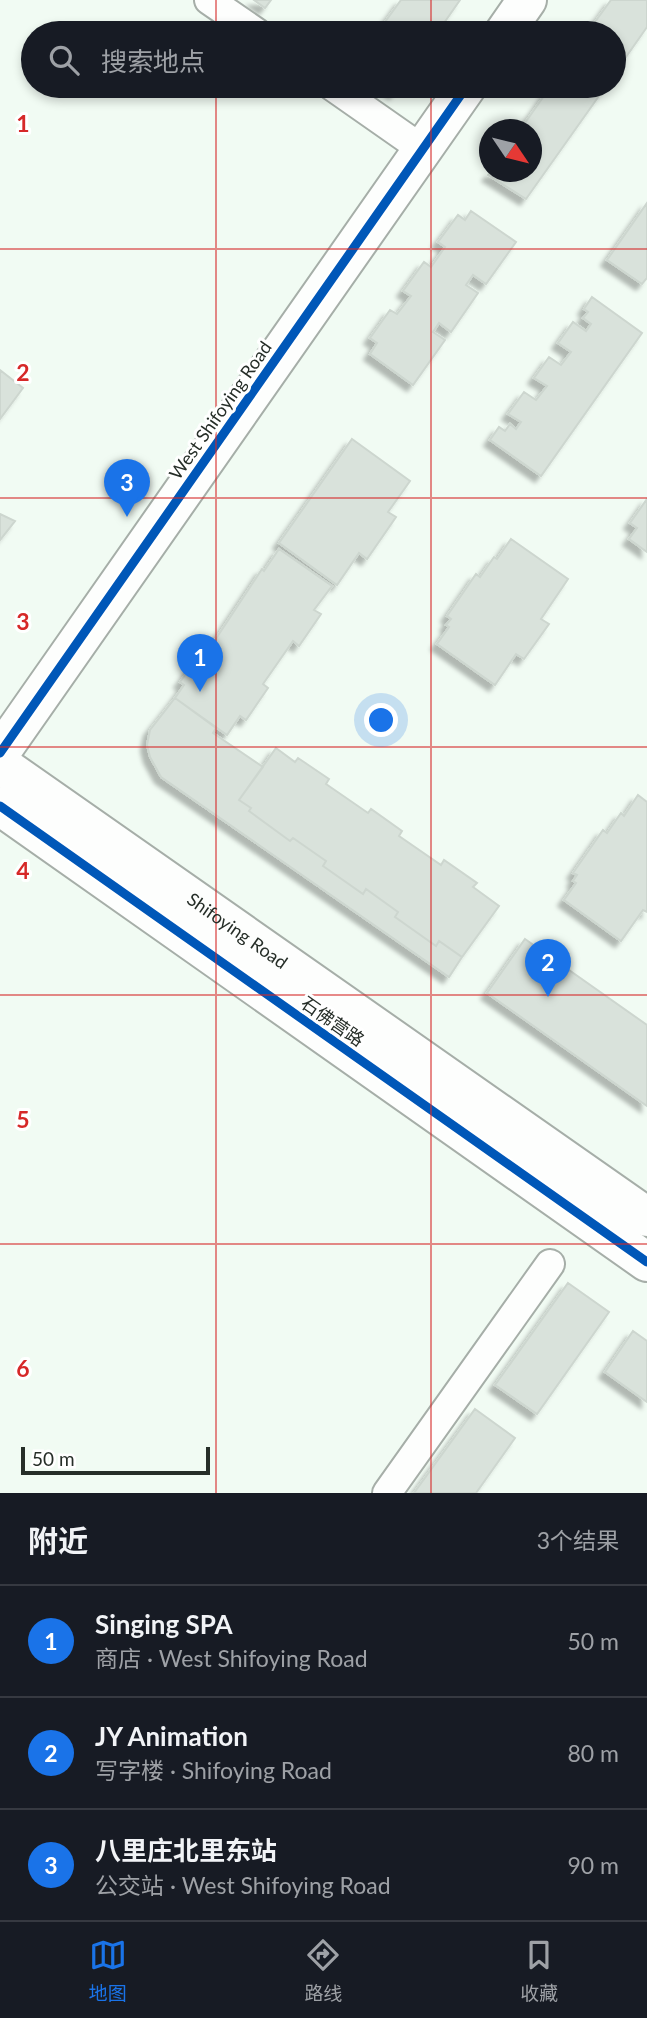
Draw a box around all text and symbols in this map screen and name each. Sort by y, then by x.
search box [21,21,626,98]
icon: search [45,41,83,79]
text: 搜索地点 [101,45,205,77]
text: 1 [16,109,30,137]
north arrow [479,119,542,182]
street label: West Shifoying Road [164,337,276,483]
text: 2 [16,358,30,386]
pin: 3 [104,459,150,517]
text: 3 [16,607,30,635]
pin: 1 [177,634,223,692]
your location [364,703,398,737]
text: 4 [16,856,30,884]
street label: Shifoying Road [183,888,292,973]
pin: 2 [525,939,571,997]
street label: 石佛营路 [297,991,369,1051]
text: 5 [16,1105,30,1133]
text: 6 [16,1354,30,1382]
scale bar [21,1444,210,1476]
text: 50 m [32,1447,75,1470]
text: 附近 [28,1522,88,1558]
text: 3个结果 [537,1526,619,1554]
text: Singing SPA [95,1608,233,1640]
text: 1 [44,1627,58,1655]
text: 50 m [568,1627,619,1655]
text: 商店 · West Shifoying Road [95,1644,368,1672]
text: JY Animation [95,1720,248,1752]
text: 2 [44,1739,58,1767]
text: 80 m [568,1739,619,1767]
text: 写字楼 · Shifoying Road [95,1756,332,1784]
text: 八里庄北里东站 [95,1834,277,1866]
text: 3 [44,1851,58,1879]
text: 90 m [568,1851,619,1879]
text: 公交站 · West Shifoying Road [95,1871,391,1899]
tab: 地图 [89,1936,127,2005]
tab: 路线 [304,1936,342,2005]
tab: 收藏 [520,1936,558,2005]

